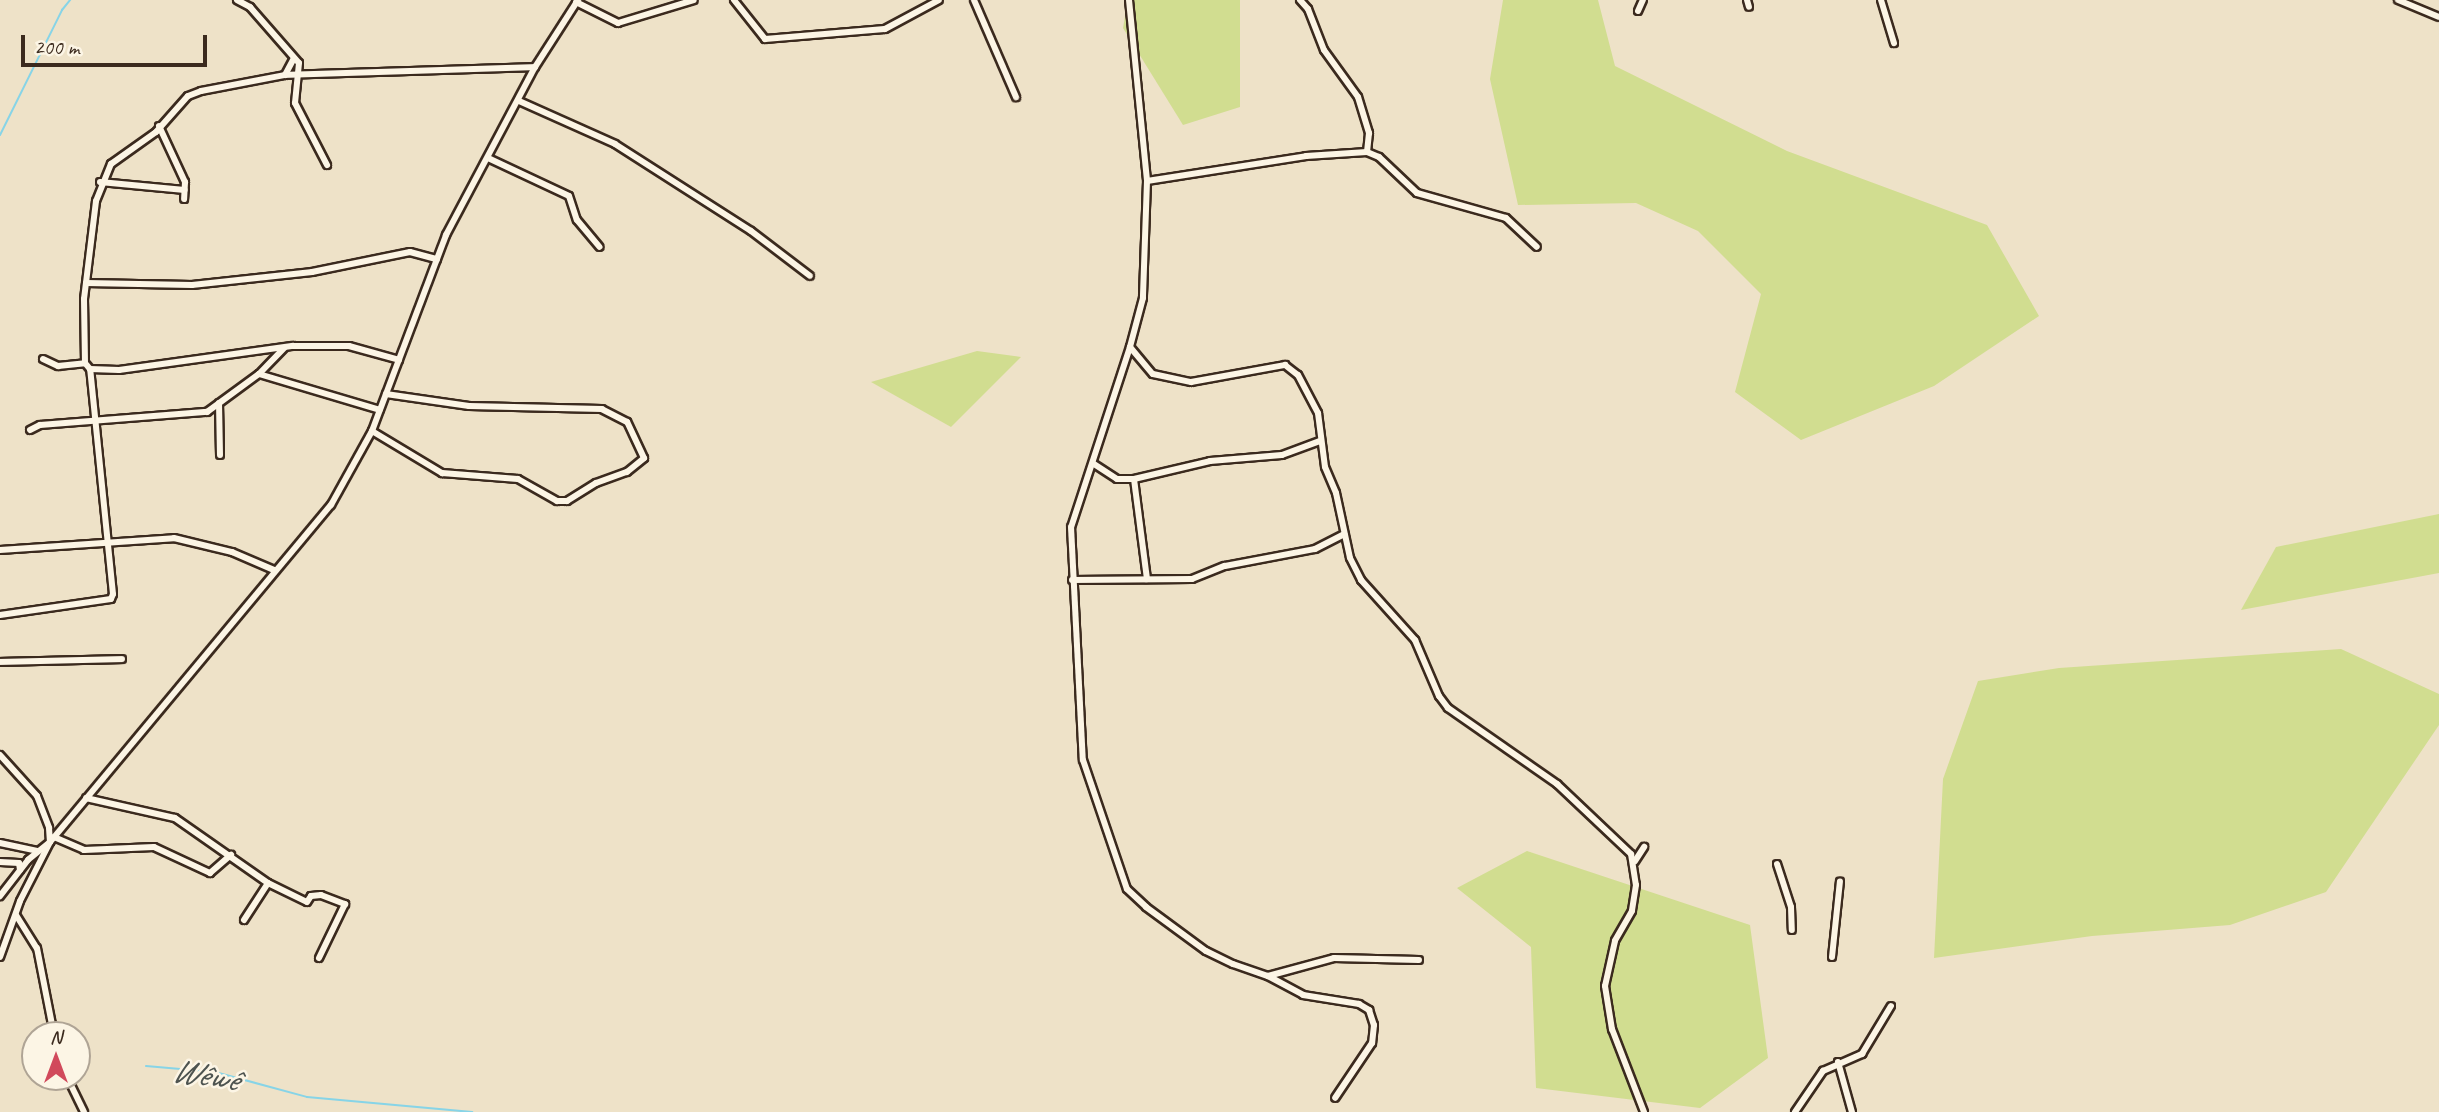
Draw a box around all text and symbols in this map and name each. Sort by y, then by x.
scale bar [24,21,210,65]
text: 200 m [34,34,79,60]
north arrow [21,1021,91,1091]
text: N [50,1025,62,1049]
water label: Wêwê [169,1049,241,1101]

